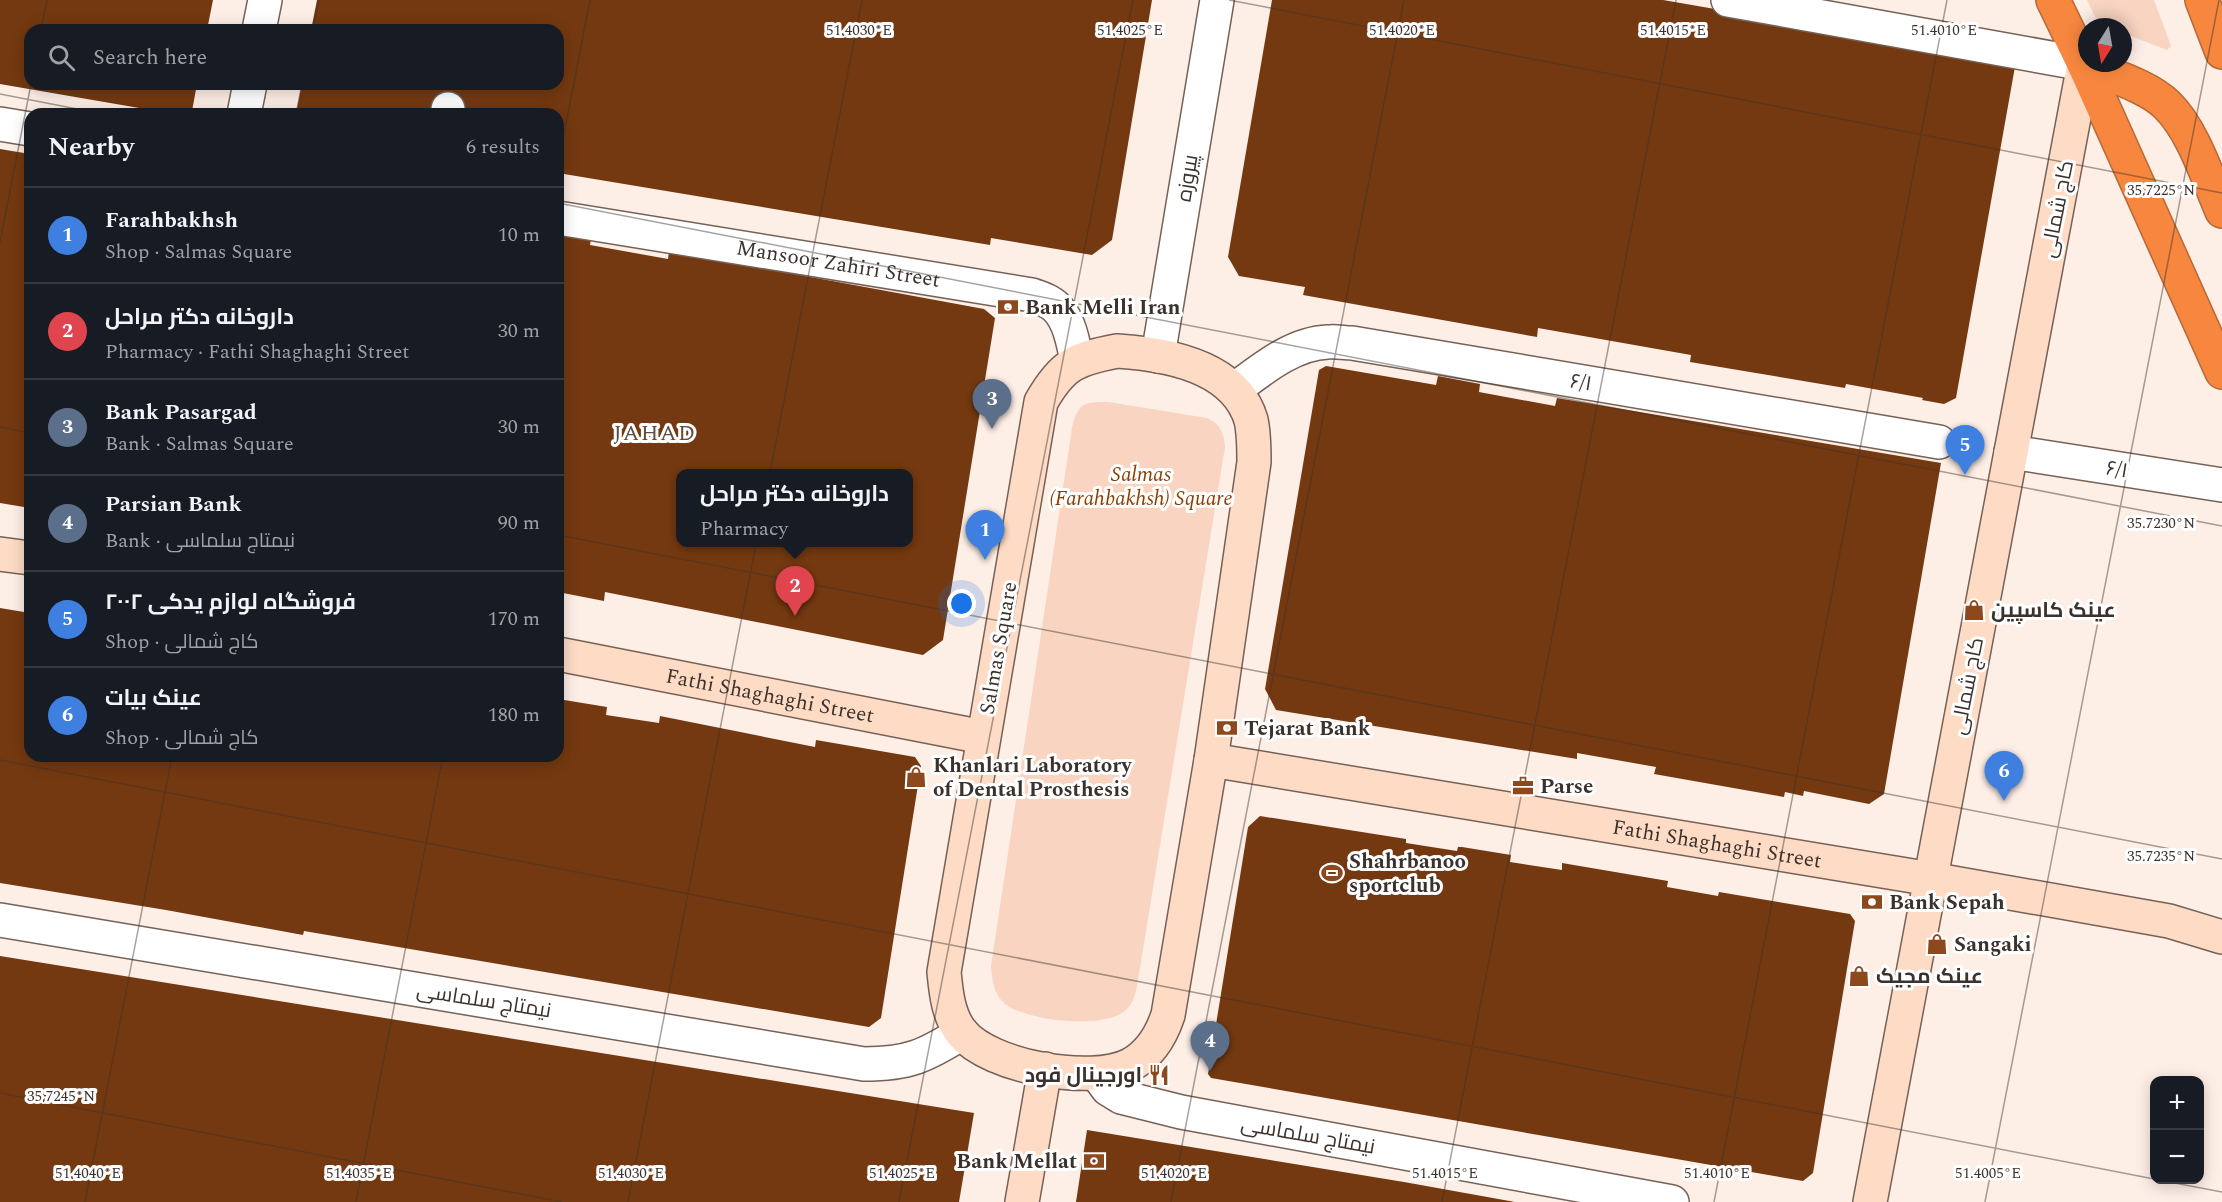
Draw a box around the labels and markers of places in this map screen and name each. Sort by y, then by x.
place label: Bank Melli Iran [1025,292,1181,324]
bank icon: Bank Melli Iran [996,295,1020,319]
pin: 3 [972,380,1012,429]
pin: 5 [1946,426,1984,475]
pin: 1 [966,510,1004,560]
pin: 2 [776,566,814,616]
place label: عینک کاسپین [1991,595,2116,627]
shop icon: عینک کاسپین [1962,598,1986,622]
place label: Tejarat Bank [1244,713,1371,745]
bank icon: Tejarat Bank [1215,716,1239,740]
place label: Khanlari Laboratory of Dental Prosthesis [933,750,1133,806]
pin: 6 [1984,752,2024,801]
shop icon: Khanlari Laboratory of Dental Prosthesis [904,765,928,789]
place label: Parse [1540,771,1593,803]
office icon: Parse [1511,774,1535,798]
place label: Shahrbanoo sportclub [1349,846,1466,902]
sports icon: Shahrbanoo sportclub [1320,861,1344,885]
place label: Bank Sepah [1889,887,2005,919]
bank icon: Bank Sepah [1860,890,1884,914]
place label: Sangaki [1954,929,2031,961]
shop icon: Sangaki [1925,932,1949,956]
place label: عینک مجیک [1876,961,1983,993]
shop icon: عینک مجیک [1847,964,1871,988]
pin: 4 [1190,1022,1230,1071]
place label: اورجینال فود [1025,1060,1142,1092]
restaurant icon: اورجینال فود [1147,1063,1171,1087]
place label: Bank Mellat [956,1146,1077,1178]
bank icon: Bank Mellat [1082,1149,1106,1173]

